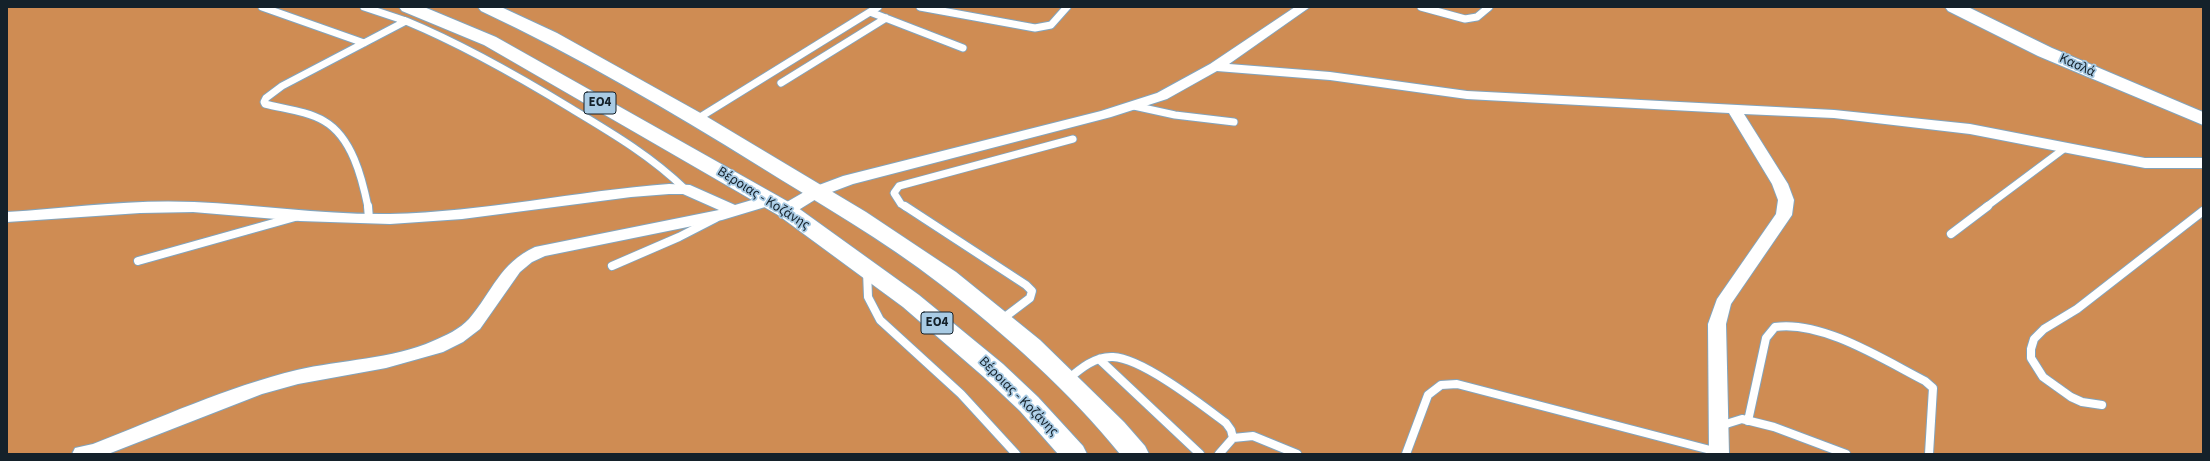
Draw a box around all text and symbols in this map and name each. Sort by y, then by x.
street label: Κασλά [2056,51,2098,81]
road number: ΕΟ4 [584,92,616,114]
street label: Βέροιας - Κοζάνης [714,164,812,234]
road number: ΕΟ4 [921,312,953,334]
street label: Βέροιας - Κοζάνης [975,354,1061,440]

